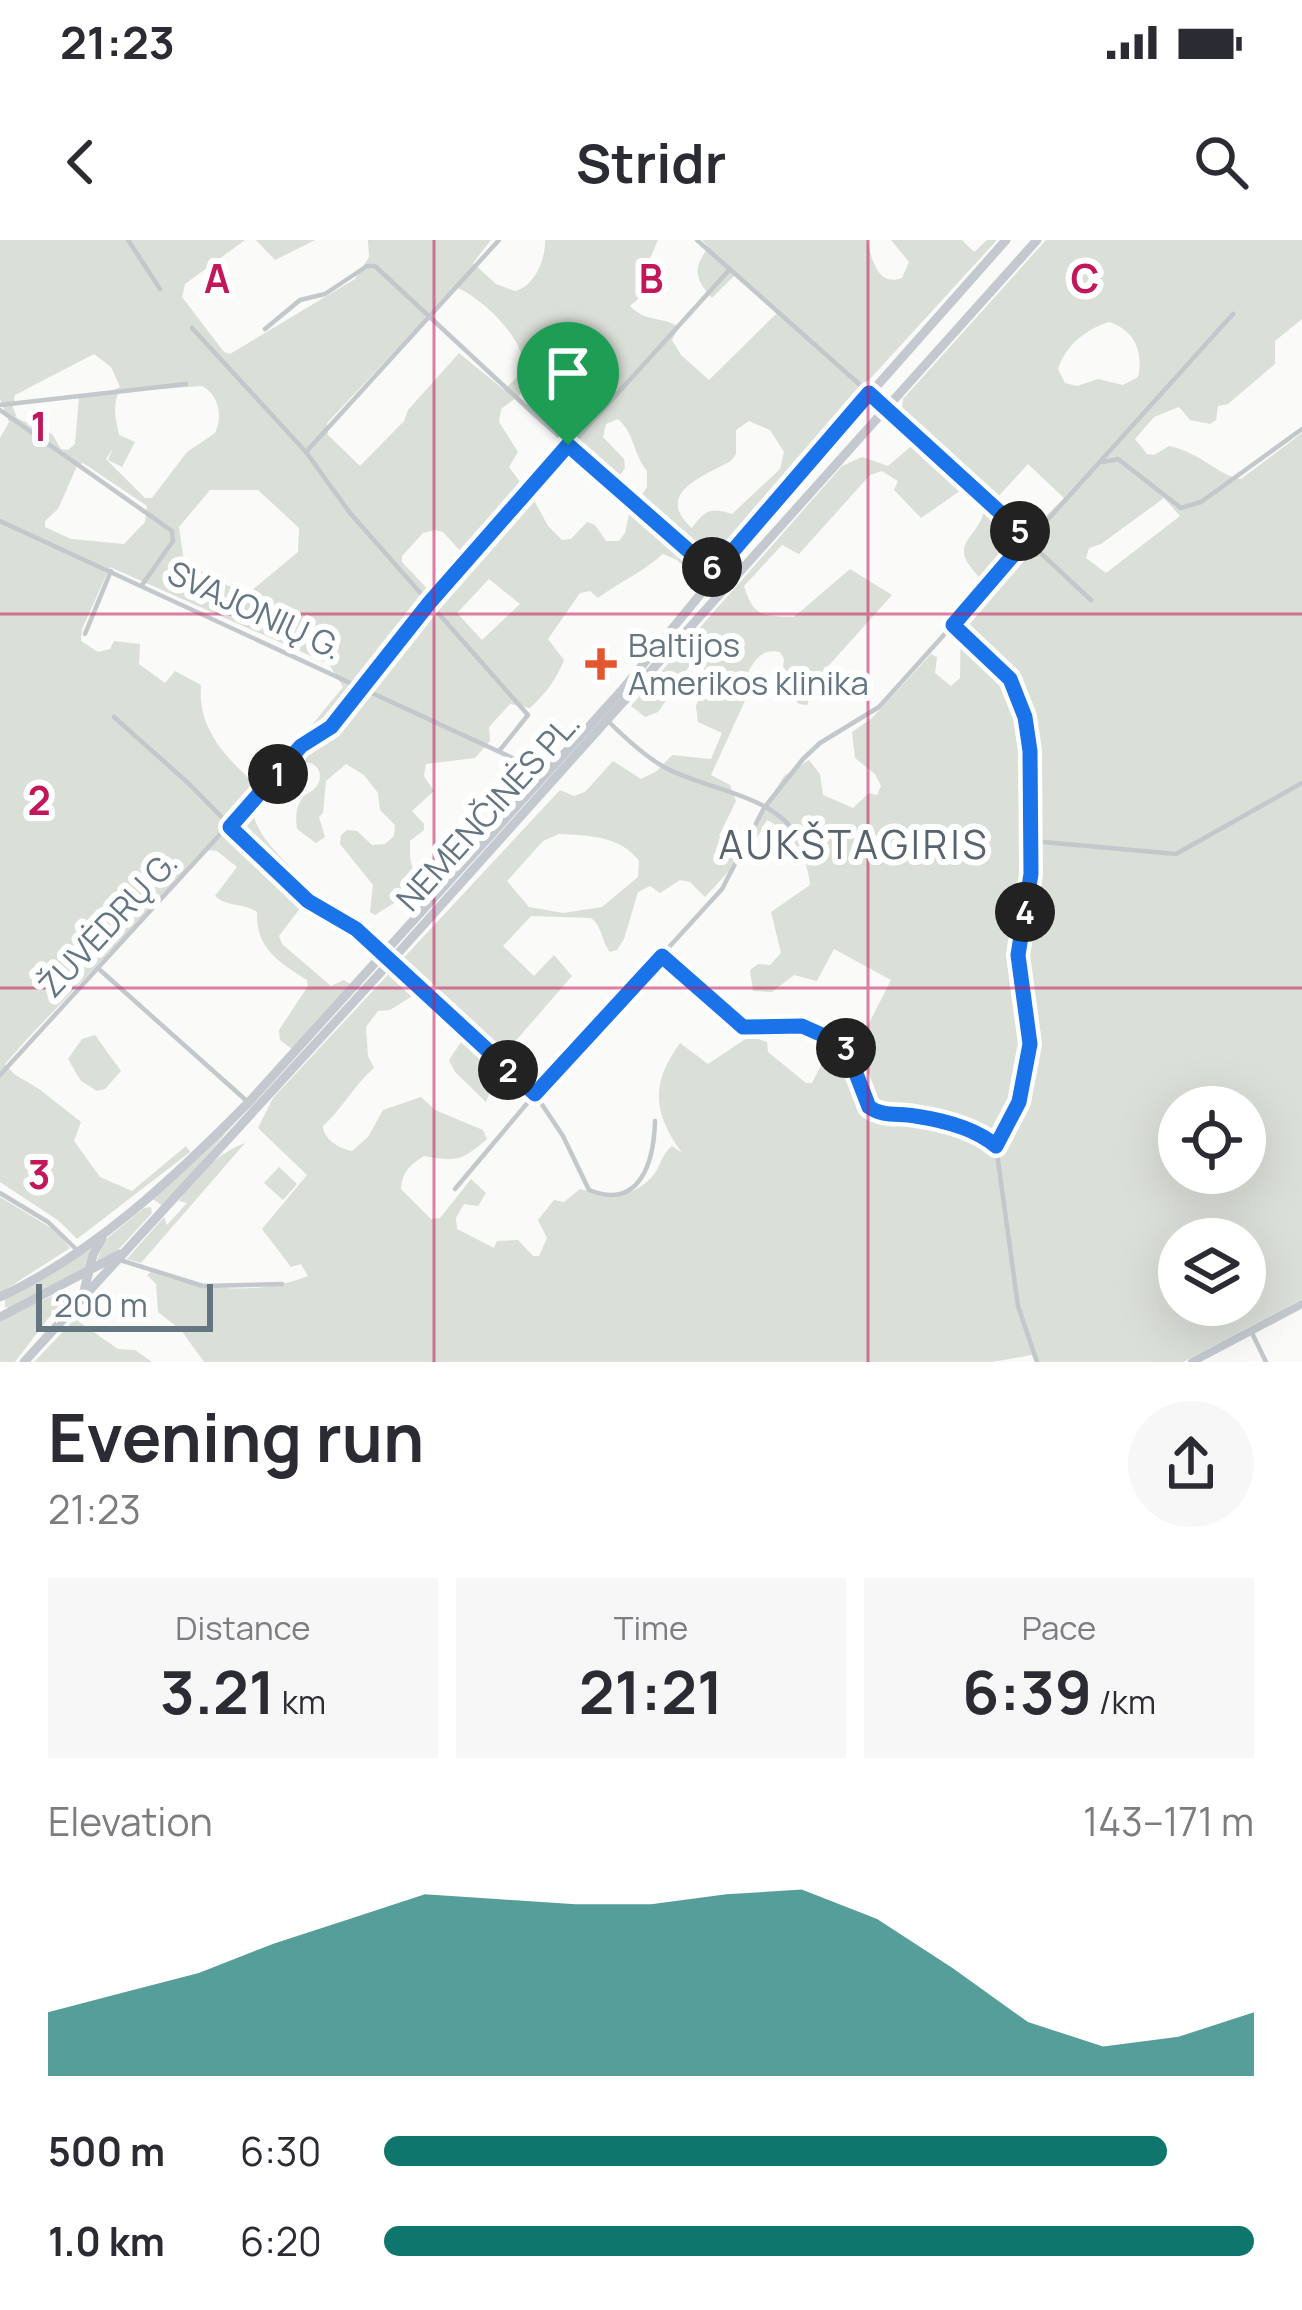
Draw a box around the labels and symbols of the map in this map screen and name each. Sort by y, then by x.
text: A [204,251,230,305]
text: B [639,251,663,305]
text: C [1071,251,1099,305]
pin [517,322,619,445]
text: 1 [30,399,48,453]
pin: 5 [990,501,1050,561]
pin: 6 [682,537,742,597]
street label: SVAJONIŲ G. [161,550,350,670]
place label: Baltijos Amerikos klinika [628,622,869,705]
marker: Baltijos Amerikos klinika [585,648,617,680]
street label: NEMENČINĖS PL. [386,701,589,920]
pin: 1 [248,744,308,804]
text: 2 [27,773,51,827]
district label: AUKŠTAGIRIS [718,817,990,871]
street label: ŽUVĖDRŲ G. [28,841,187,1007]
pin: 4 [995,882,1055,942]
pin: 3 [816,1018,876,1078]
pin: 2 [478,1040,538,1100]
text: 3 [28,1147,50,1201]
scale bar [36,1278,213,1331]

